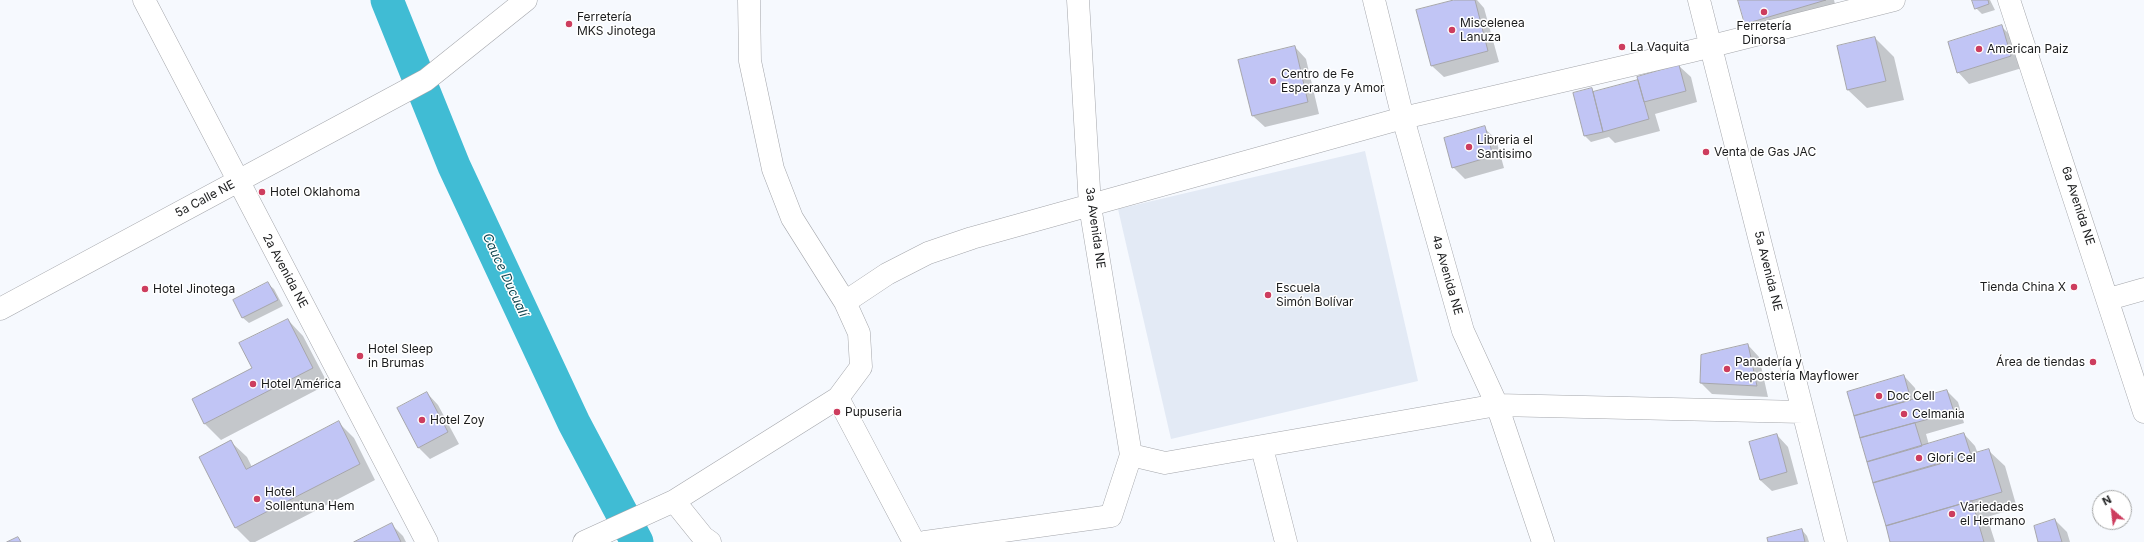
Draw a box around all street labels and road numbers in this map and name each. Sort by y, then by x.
street label: 6a Avenida NE [2058,165,2098,247]
street label: 5a Calle NE [173,177,237,221]
street label: 3a Avenida NE [1082,186,1108,270]
street label: 5a Avenida NE [1751,229,1785,313]
street label: 2a Avenida NE [259,231,311,311]
street label: 4a Avenida NE [1429,233,1465,317]

